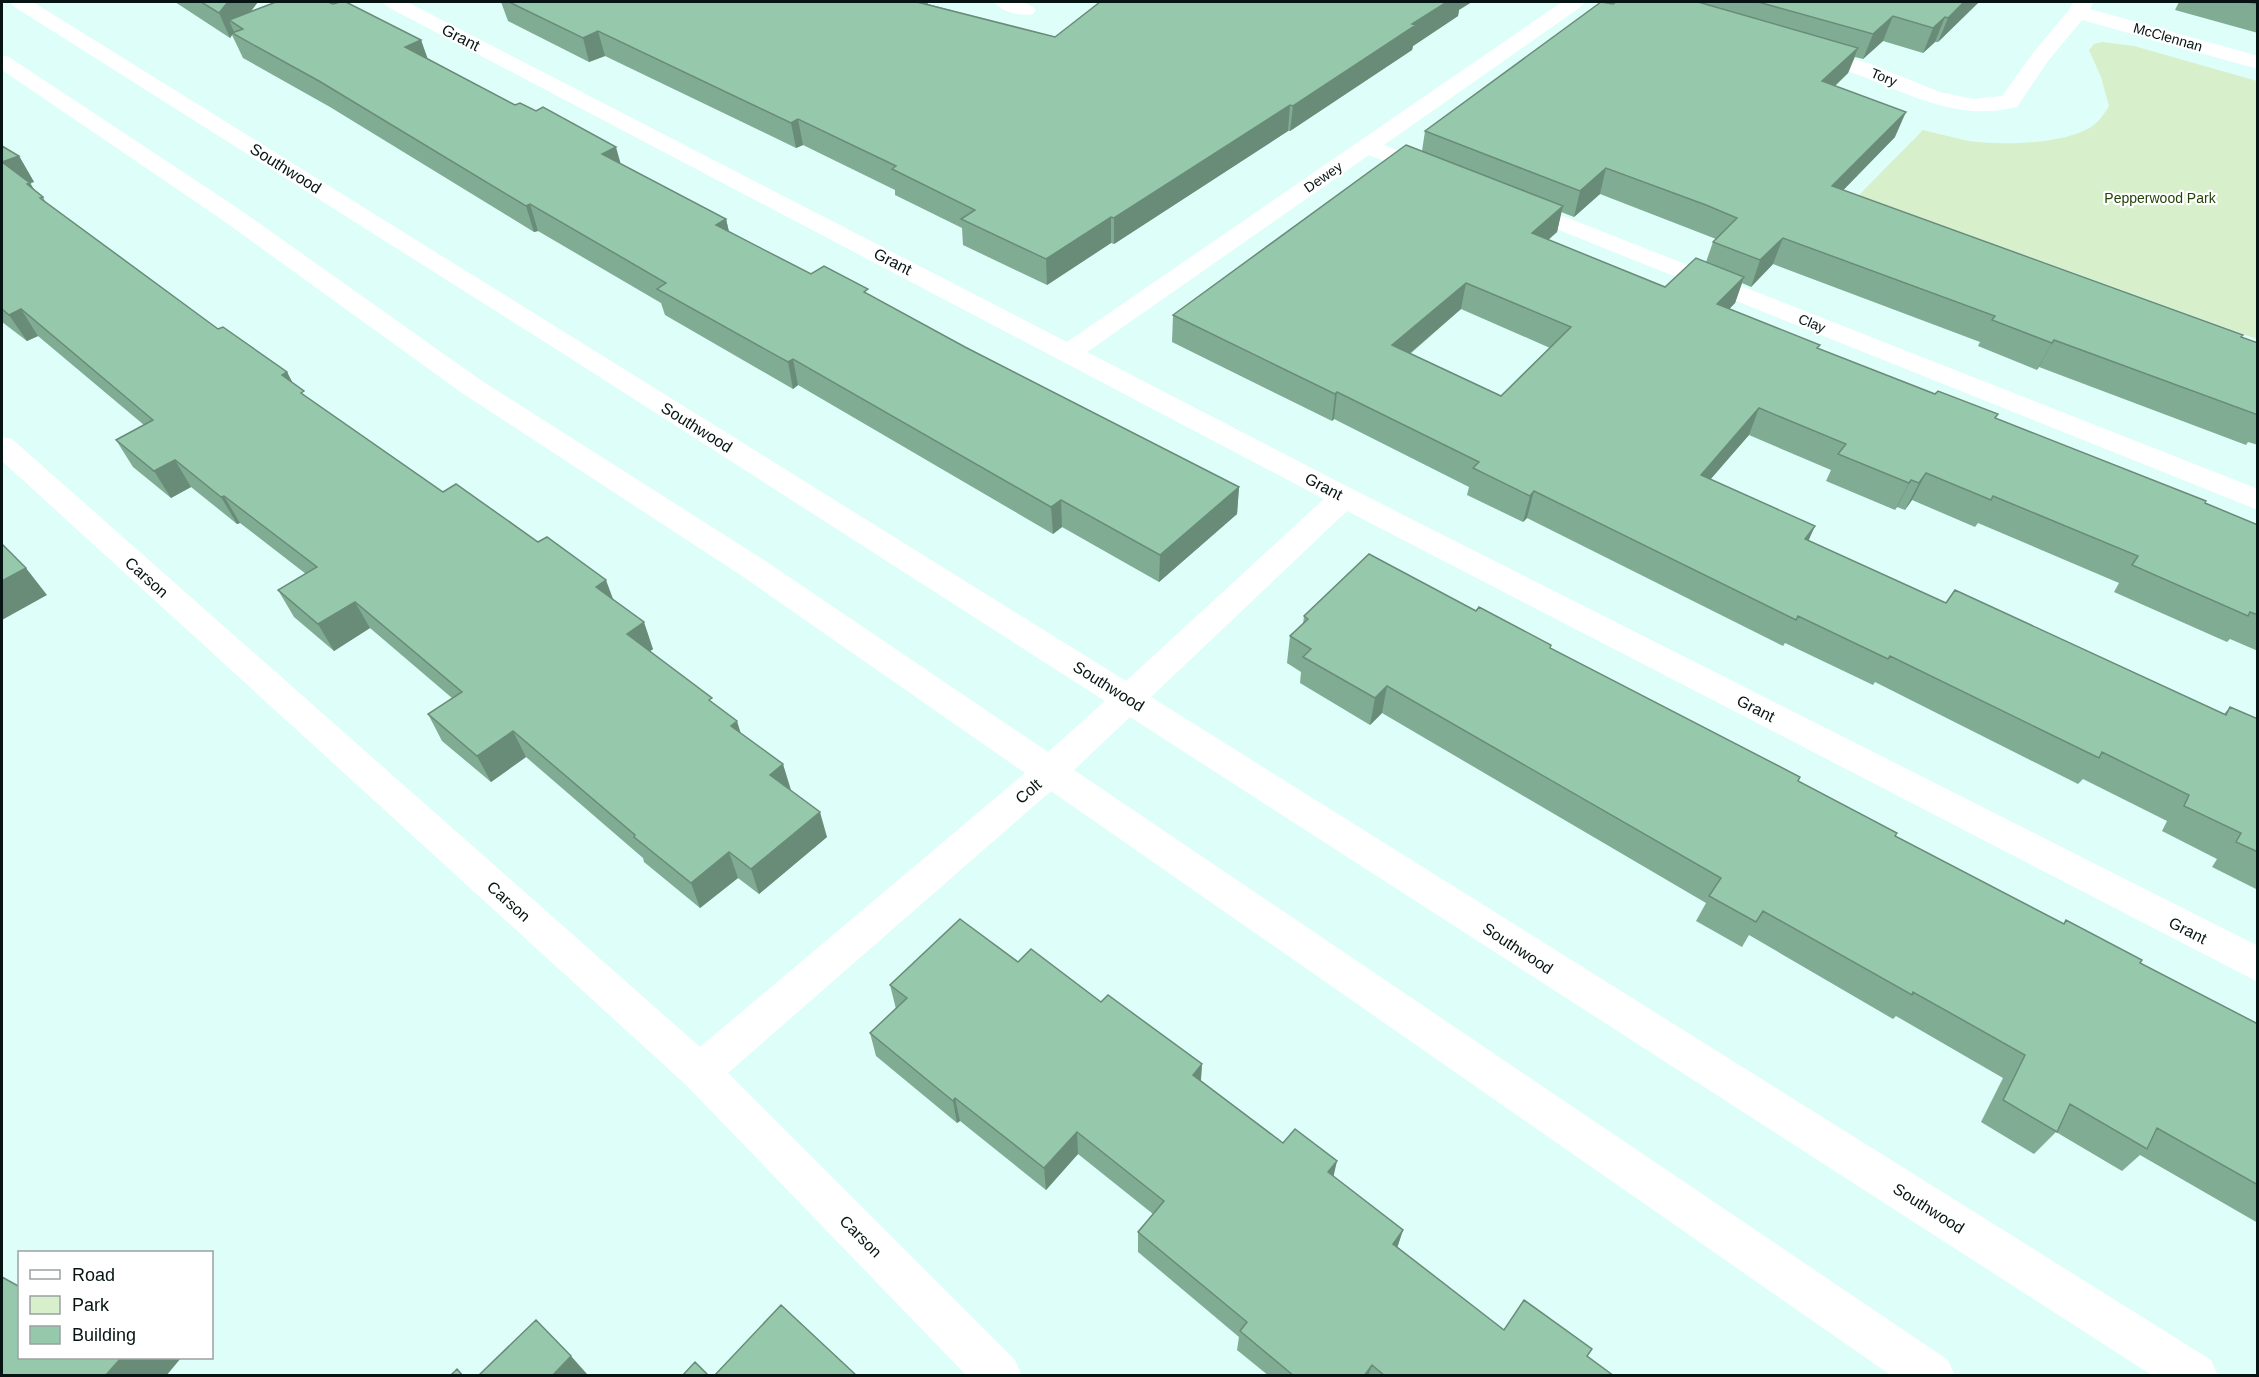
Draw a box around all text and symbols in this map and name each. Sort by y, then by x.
street label: McClennan [2132,20,2204,54]
street label: Grant [439,21,483,54]
street label: Tory [1869,65,1899,89]
street label: Southwood [247,140,324,197]
street label: Dewey [1301,158,1345,196]
park label: Pepperwood Park [2104,190,2217,206]
street label: Grant [871,245,915,278]
street label: Clay [1796,310,1828,336]
street label: Southwood [658,399,735,456]
street label: Grant [1302,470,1346,504]
street label: Carson [122,554,172,601]
street label: Southwood [1070,658,1147,715]
street label: Grant [1734,692,1778,725]
street label: Colt [1012,775,1045,807]
street label: Carson [484,878,534,925]
street label: Grant [2166,914,2210,947]
street label: Southwood [1480,919,1556,977]
street label: Southwood [1890,1180,1967,1237]
street label: Carson [836,1212,885,1261]
legend [18,1251,213,1359]
text: Road [72,1265,115,1285]
text: Park [72,1295,110,1315]
text: Building [72,1325,136,1345]

